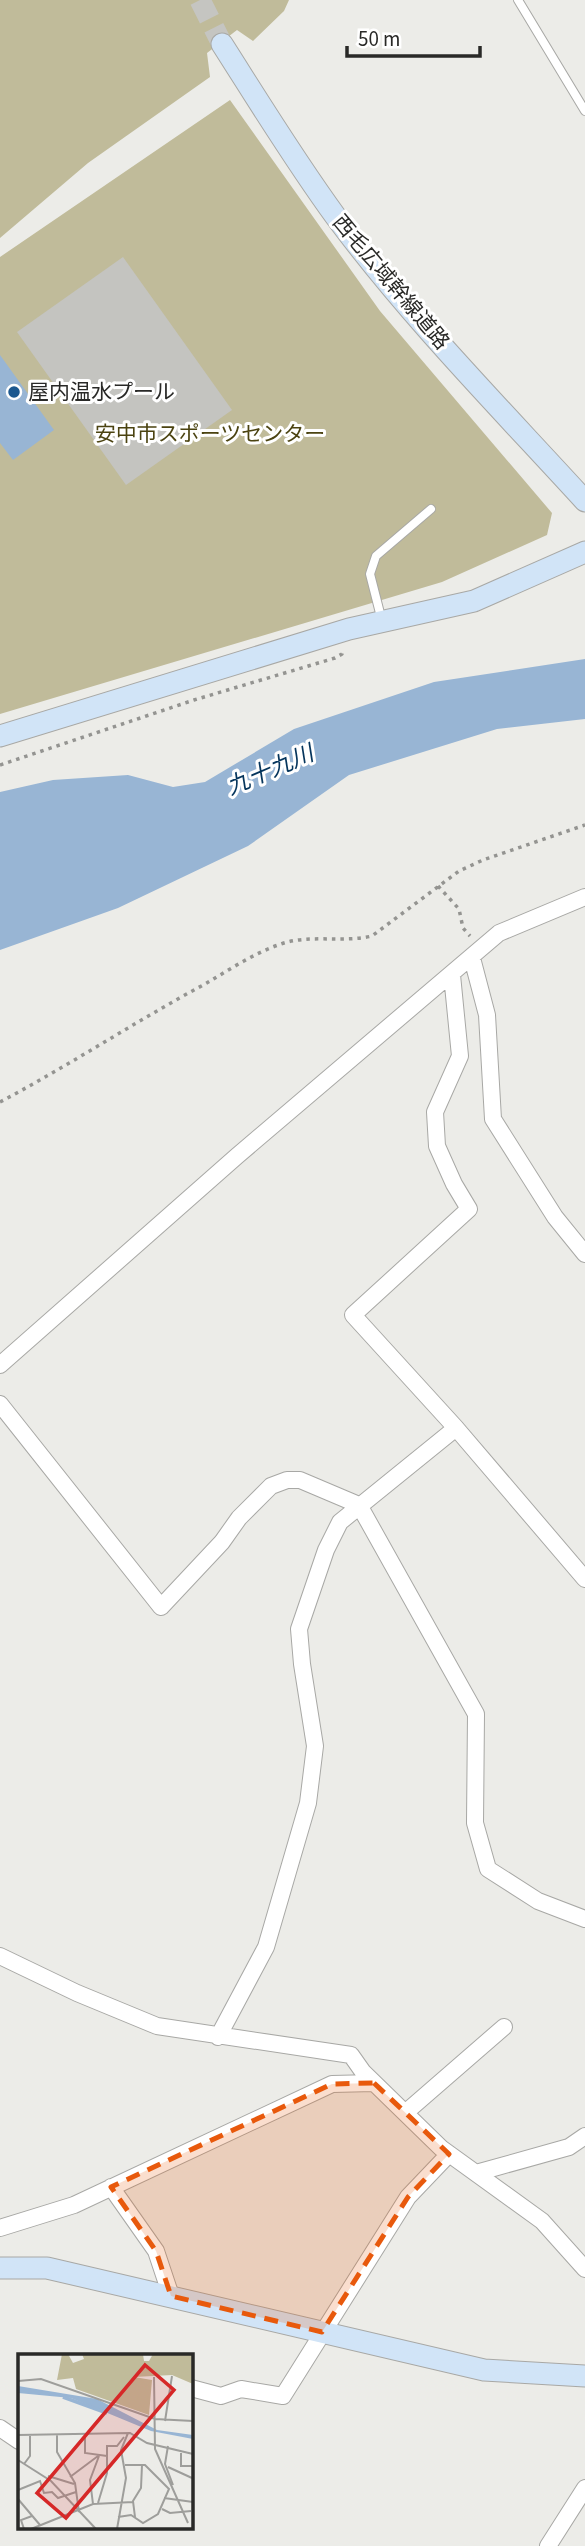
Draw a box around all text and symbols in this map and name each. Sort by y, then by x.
scale bar [347,14,480,58]
text: 50 m [358,24,400,54]
street label: 西毛広域幹線道路 [326,208,456,356]
place label: 屋内温水プール [28,377,175,407]
marker: 屋内温水プール [6,384,22,400]
park label: 安中市スポーツセンター [95,419,325,449]
water label: 九十九川 [221,736,322,803]
inset map [18,2354,192,2528]

